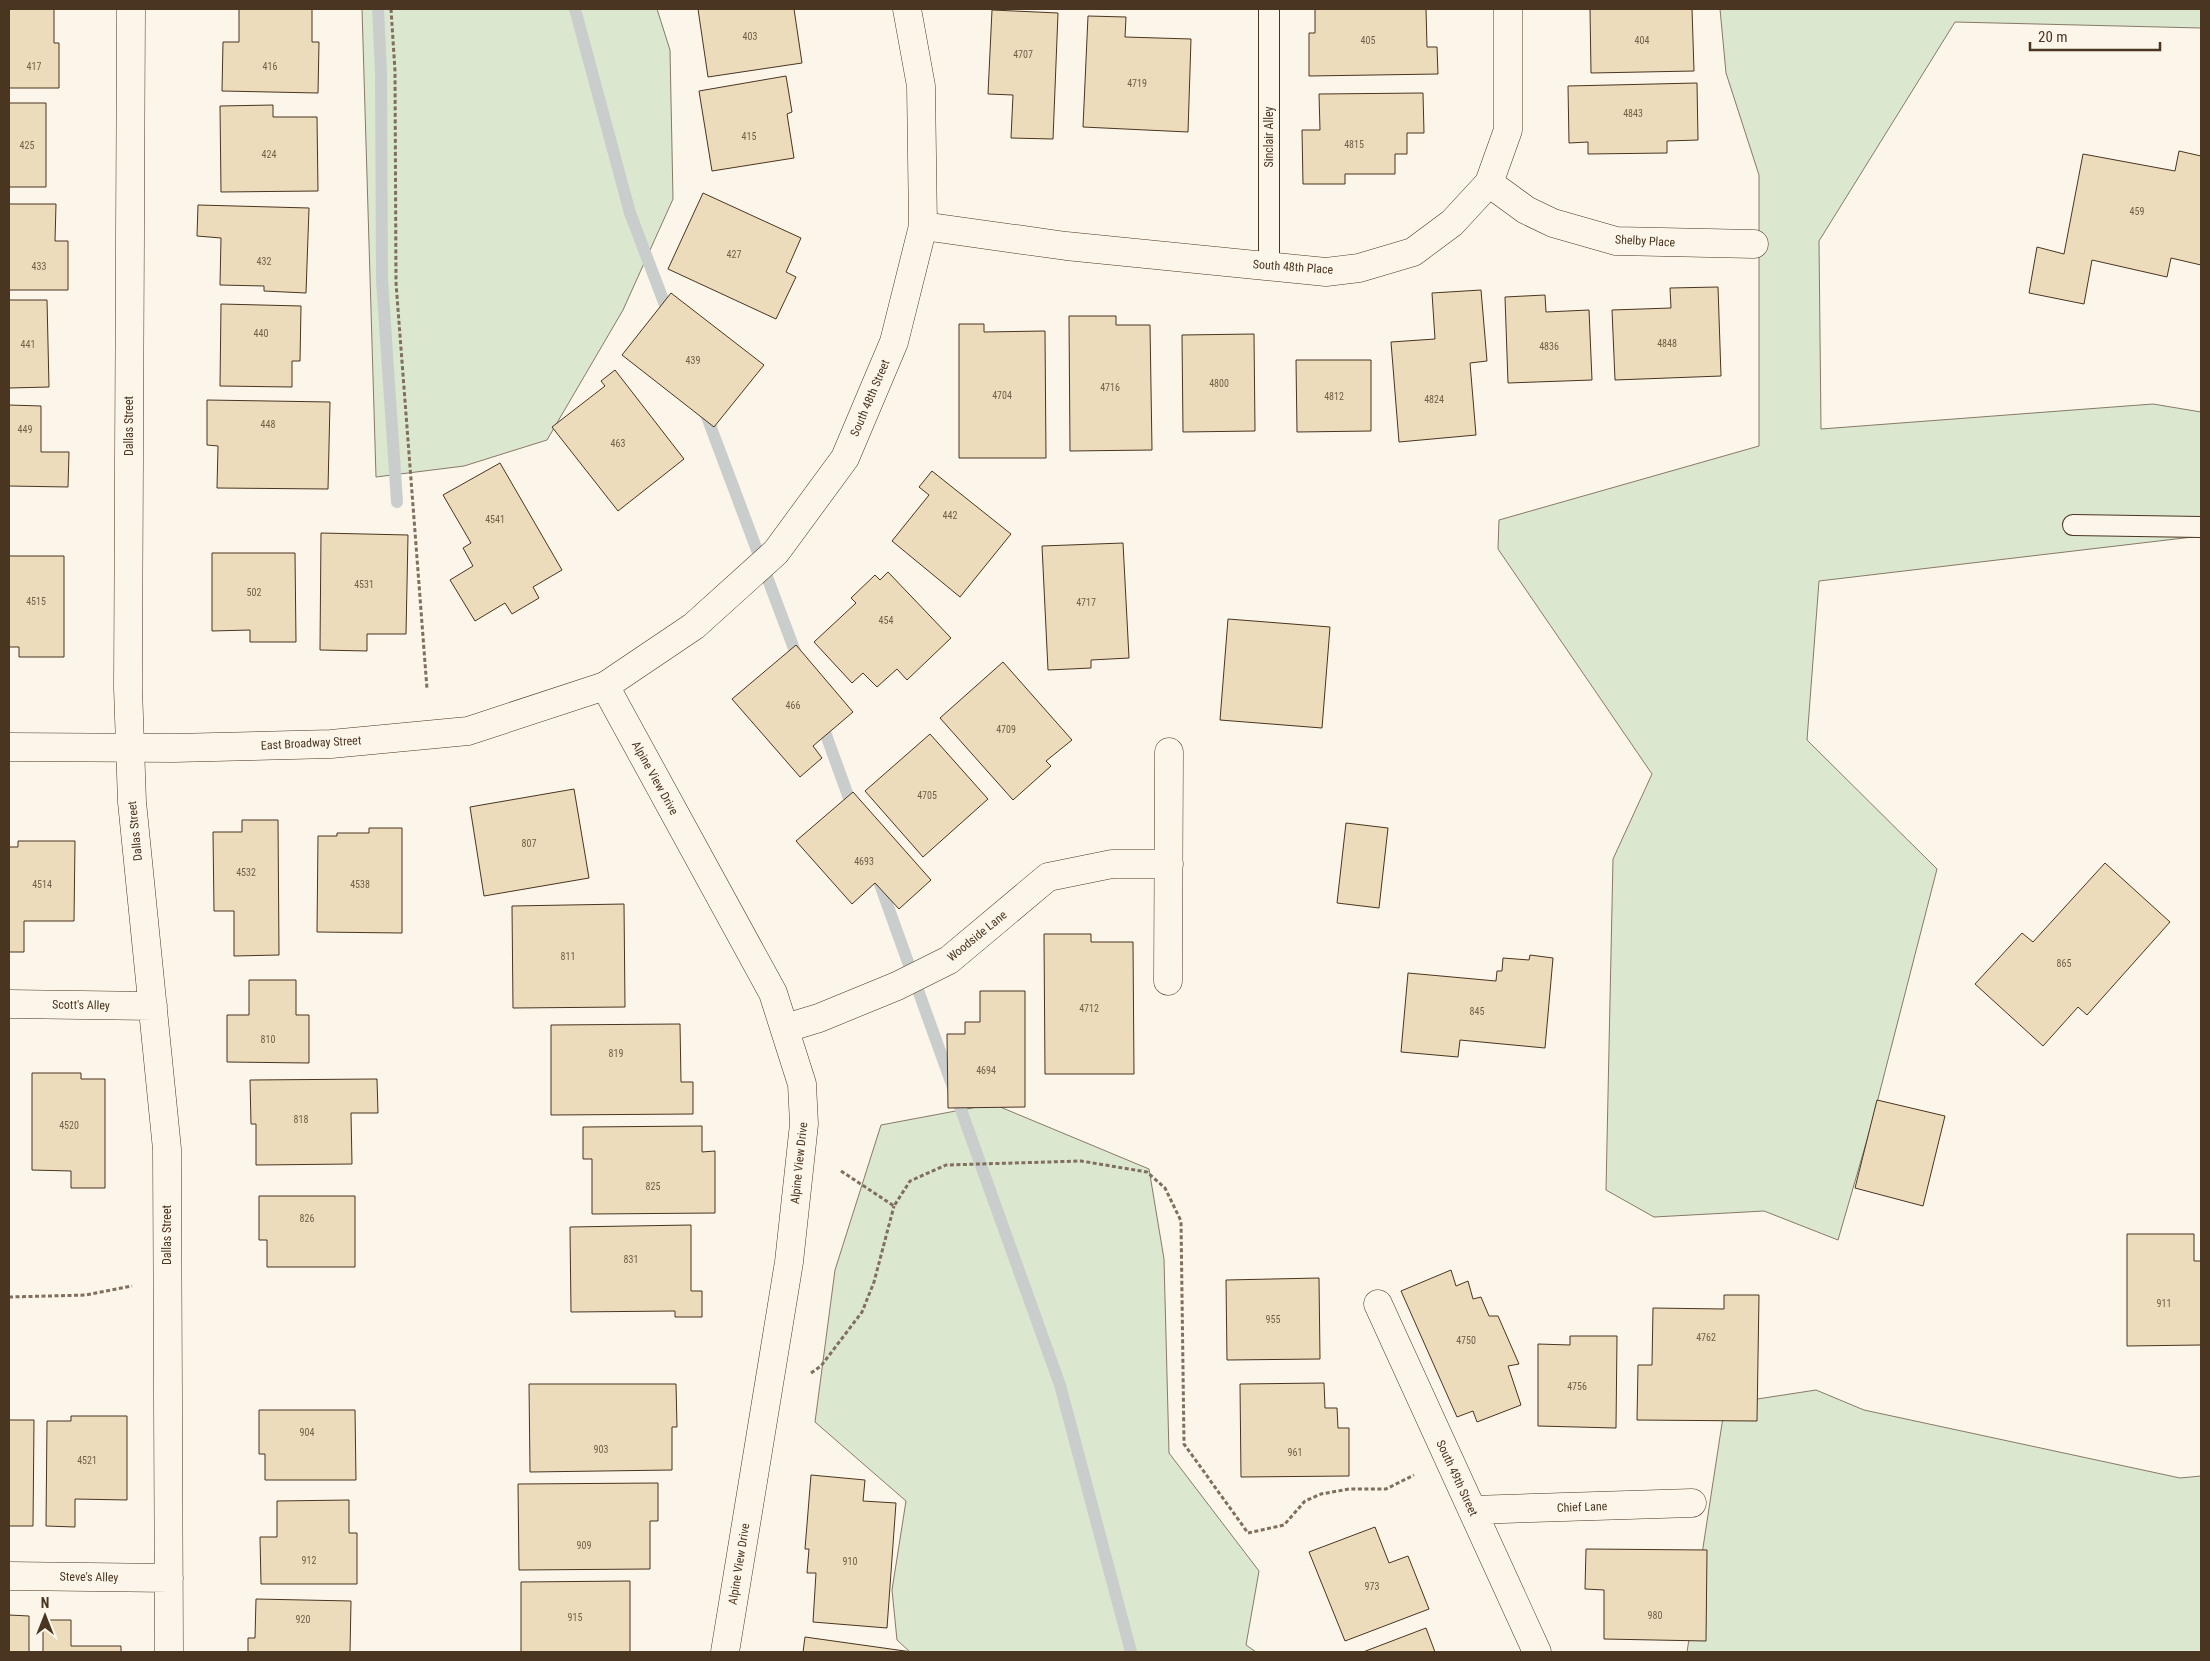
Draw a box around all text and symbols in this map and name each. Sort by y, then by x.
scale bar [2030,20,2160,52]
text: 20 m [2038,28,2068,46]
house number: 403 [743,31,757,42]
house number: 405 [1361,35,1375,46]
house number: 404 [1635,35,1649,46]
house number: 4707 [1013,49,1033,60]
house number: 417 [27,61,41,72]
house number: 416 [263,61,277,72]
house number: 4719 [1127,78,1147,89]
street label: Sinclair Alley [1262,107,1276,167]
house number: 4843 [1623,108,1643,119]
house number: 415 [742,131,756,142]
house number: 4815 [1344,139,1364,150]
house number: 425 [20,140,34,151]
house number: 424 [262,149,276,160]
house number: 459 [2130,206,2144,217]
street label: Shelby Place [1615,232,1676,250]
house number: 427 [727,249,741,260]
house number: 432 [257,256,271,267]
street label: South 48th Place [1252,257,1334,277]
house number: 433 [32,261,46,272]
house number: 440 [254,328,268,339]
house number: 4848 [1657,338,1677,349]
house number: 441 [21,339,35,350]
house number: 4836 [1539,341,1559,352]
house number: 439 [686,355,700,366]
street label: South 48th Street [847,357,893,439]
house number: 4800 [1209,378,1229,389]
house number: 4716 [1100,382,1120,393]
house number: 4704 [992,390,1012,401]
house number: 4812 [1324,391,1344,402]
house number: 4824 [1424,394,1444,405]
street label: Dallas Street [122,395,136,456]
house number: 448 [261,419,275,430]
house number: 449 [18,424,32,435]
house number: 463 [611,438,625,449]
house number: 442 [943,510,957,521]
house number: 4541 [485,514,505,525]
house number: 4531 [354,579,374,590]
house number: 502 [247,587,261,598]
house number: 4515 [26,596,46,607]
house number: 4717 [1076,597,1096,608]
house number: 454 [879,615,893,626]
house number: 466 [786,700,800,711]
house number: 4709 [996,724,1016,735]
street label: East Broadway Street [260,733,362,753]
street label: Alpine View Drive [629,739,681,818]
house number: 4705 [917,790,937,801]
street label: Dallas Street [125,800,145,862]
house number: 807 [522,838,536,849]
house number: 4693 [854,856,874,867]
house number: 4532 [236,867,256,878]
house number: 4514 [32,879,52,890]
house number: 4538 [350,879,370,890]
street label: Woodside Lane [944,908,1010,964]
house number: 811 [561,951,575,962]
house number: 865 [2057,958,2071,969]
street label: Scott's Alley [52,997,110,1013]
house number: 4712 [1079,1003,1099,1014]
house number: 845 [1470,1006,1484,1017]
house number: 810 [261,1034,275,1045]
house number: 819 [609,1048,623,1059]
house number: 4694 [976,1065,996,1076]
house number: 818 [294,1114,308,1125]
house number: 4520 [59,1120,79,1131]
street label: Alpine View Drive [788,1121,810,1205]
house number: 825 [646,1181,660,1192]
street label: Dallas Street [160,1204,174,1265]
house number: 826 [300,1213,314,1224]
house number: 831 [624,1254,638,1265]
house number: 911 [2157,1298,2171,1309]
house number: 955 [1266,1314,1280,1325]
house number: 4762 [1696,1332,1716,1343]
house number: 4750 [1456,1335,1476,1346]
house number: 4756 [1567,1381,1587,1392]
house number: 904 [300,1427,314,1438]
street label: South 49th Street [1433,1438,1481,1519]
house number: 903 [594,1444,608,1455]
house number: 961 [1288,1447,1302,1458]
house number: 4521 [77,1455,97,1466]
street label: Chief Lane [1557,1499,1608,1515]
street label: Alpine View Drive [726,1522,752,1606]
house number: 909 [577,1540,591,1551]
house number: 912 [302,1555,316,1566]
house number: 910 [843,1556,857,1567]
street label: Steve's Alley [59,1569,119,1585]
house number: 973 [1365,1581,1379,1592]
north arrow [20,1591,70,1641]
text: N [41,1595,49,1611]
house number: 980 [1648,1610,1662,1621]
house number: 915 [568,1612,582,1623]
house number: 920 [296,1614,310,1625]

